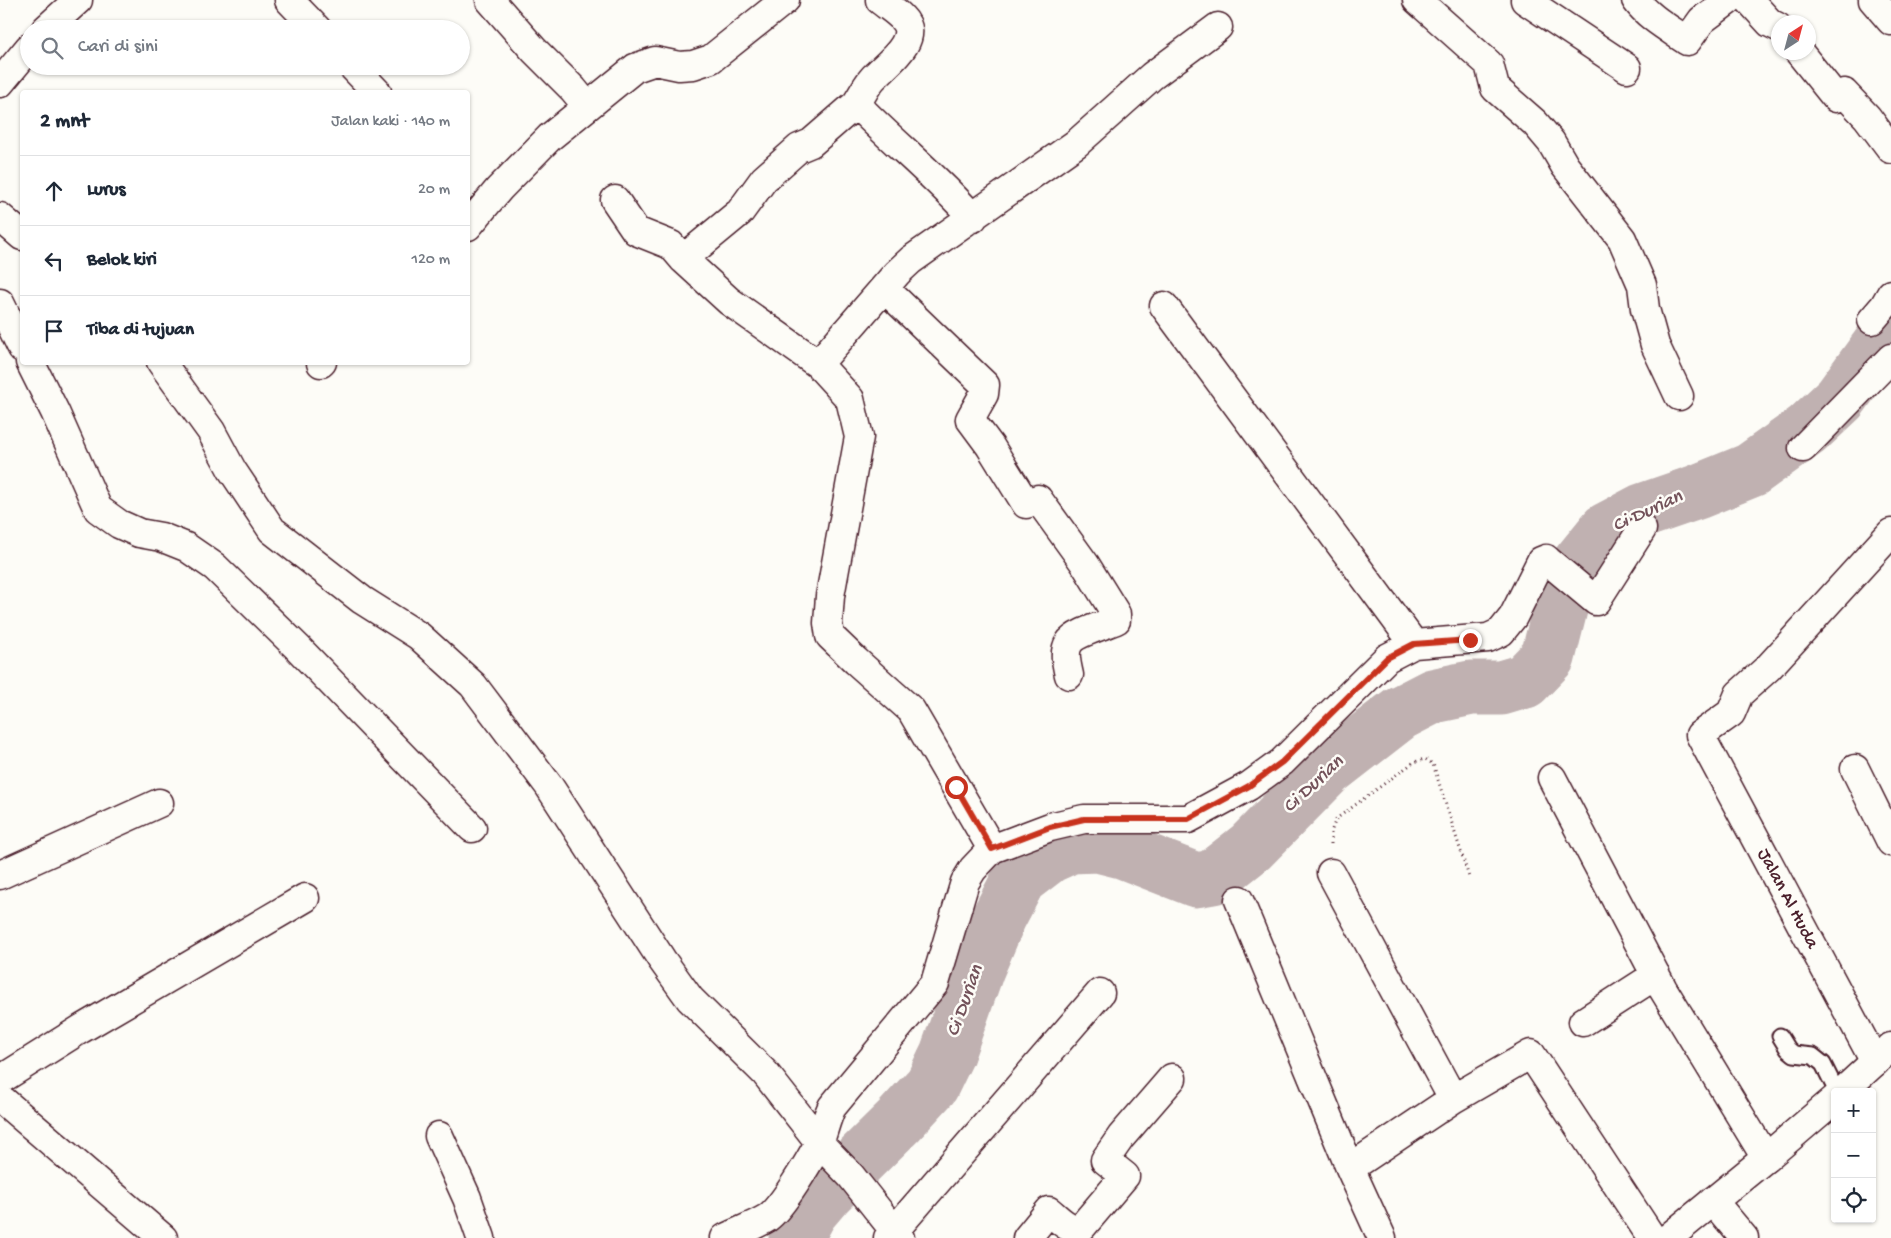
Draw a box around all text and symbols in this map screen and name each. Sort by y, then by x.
north arrow [1771,15,1816,60]
search box [20,20,470,75]
icon: search [38,34,66,62]
text: Cari di sini [78,36,158,59]
text: 2 mnt [40,110,89,135]
text: Jalan kaki · 140 m [331,113,450,132]
icon: ahead [40,177,68,205]
text: Lurus [87,179,126,202]
text: 20 m [418,181,450,200]
icon: left [40,247,68,275]
text: Belok kiri [87,249,157,272]
text: 120 m [411,251,450,270]
icon: arrive [40,317,68,345]
text: Tiba di tujuan [87,319,194,342]
water label: Ci Durian [1609,486,1687,538]
route end [1459,629,1482,652]
water label: Ci Durian [1279,751,1349,819]
route start [945,776,968,799]
street label: Jalan Al Huda [1751,845,1824,954]
water label: Ci Durian [942,962,990,1040]
map controls [1831,1088,1876,1223]
button: + [1831,1088,1876,1133]
button: − [1831,1133,1876,1178]
button: locate [1831,1178,1876,1223]

